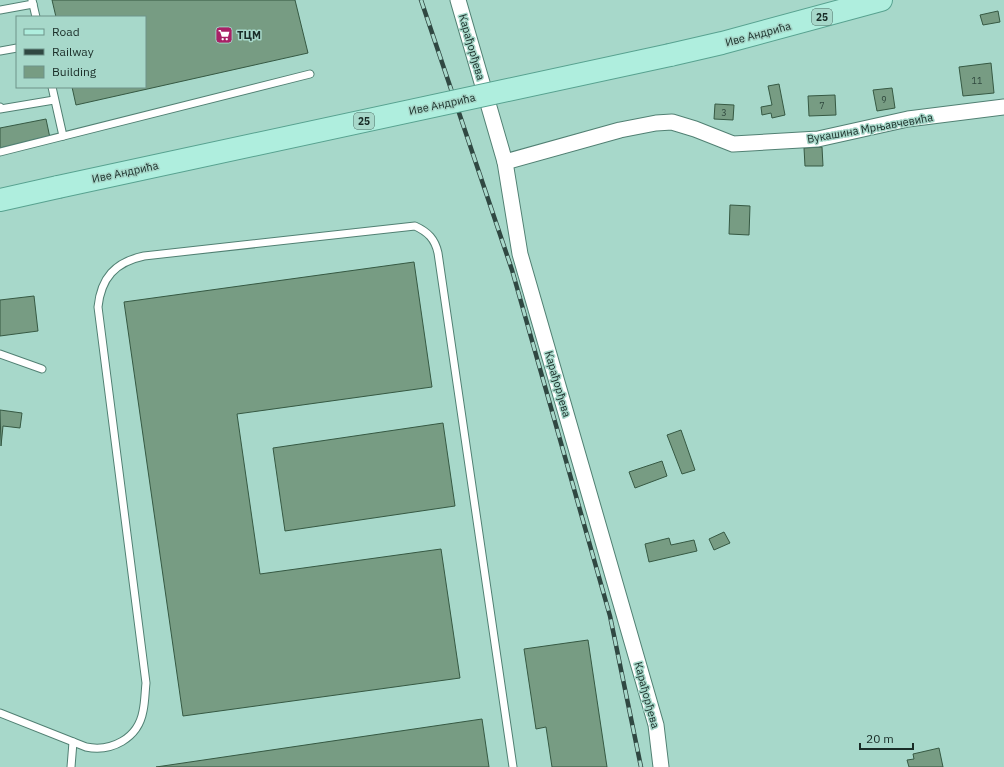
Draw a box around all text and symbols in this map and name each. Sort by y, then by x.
road number: 25 [812,9,832,25]
street label: Карађорђева [456,12,488,82]
legend [16,16,146,88]
street label: Иве Андрића [724,18,793,50]
text: Road [52,24,80,39]
supermarket icon: ТЦМ [214,25,234,45]
place label: ТЦМ [237,28,261,42]
text: Railway [52,44,94,59]
text: Building [52,64,97,79]
house number: 11 [972,75,982,86]
street label: Иве Андрића [407,90,477,118]
house number: 9 [881,94,887,105]
house number: 7 [819,100,825,111]
house number: 3 [721,107,727,118]
street label: Вукашина Мрњавчевића [806,110,934,146]
road number: 25 [354,113,374,129]
street label: Иве Андрића [90,158,160,186]
street label: Карађорђева [542,349,574,419]
street label: Карађорђева [631,660,663,730]
scale bar [860,725,913,751]
text: 20 m [866,731,894,746]

